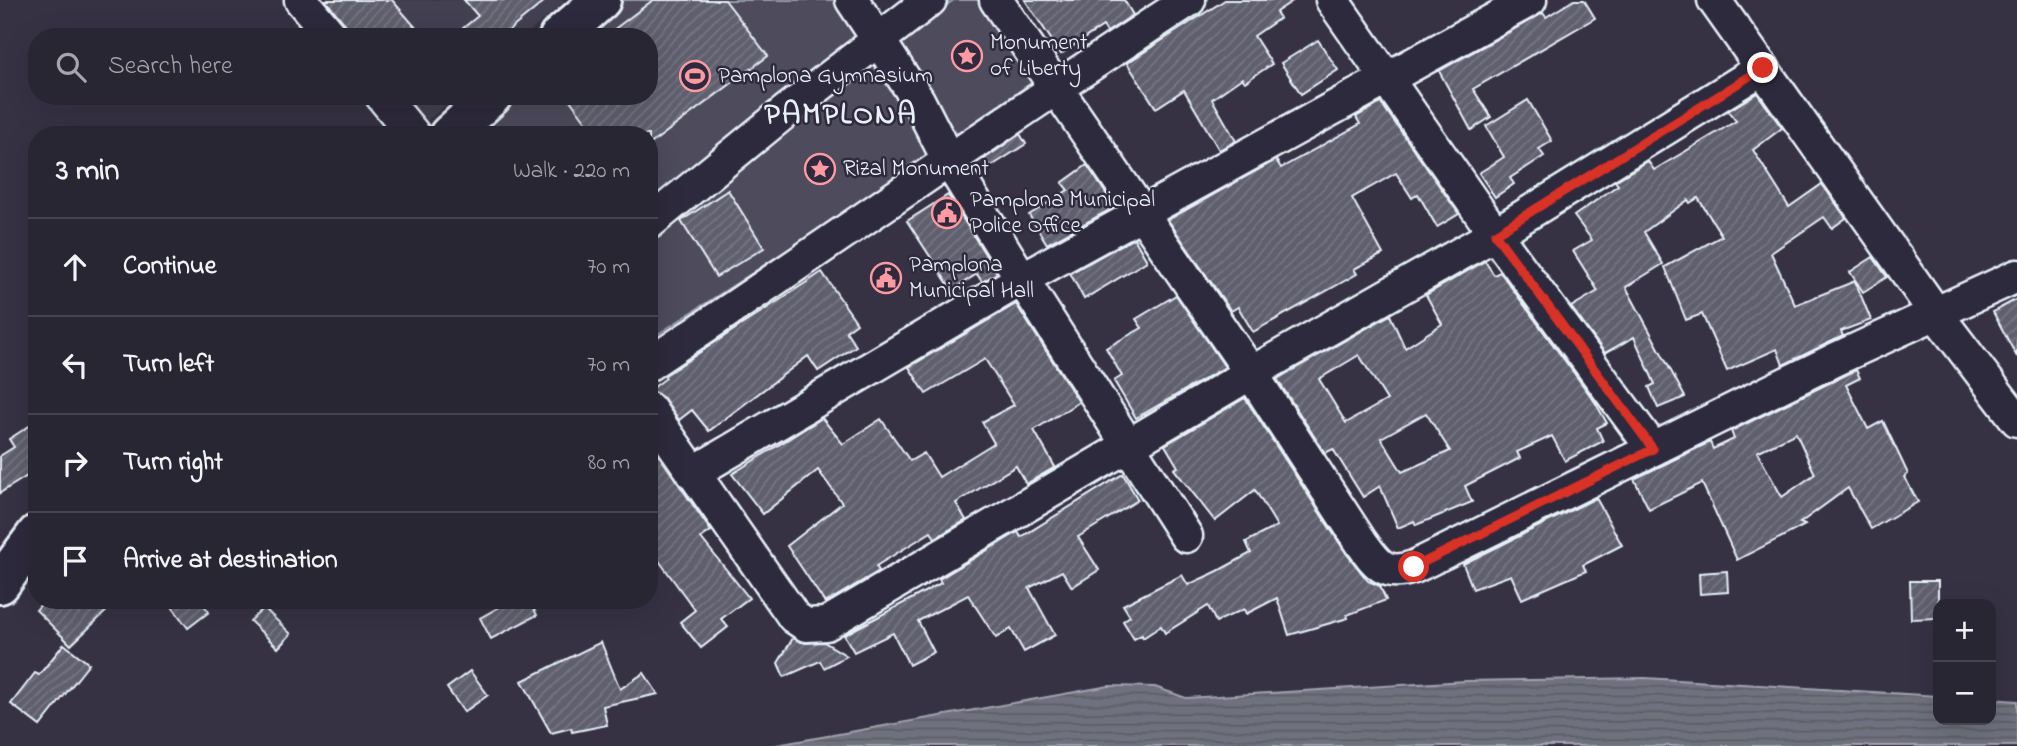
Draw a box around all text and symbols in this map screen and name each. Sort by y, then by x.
place label: Monument of Liberty [990,27,1088,88]
search box [28,28,658,105]
place icon: Monument of Liberty [950,39,984,73]
icon: search [52,48,90,86]
text: Search here [108,48,233,86]
route end [1747,52,1778,83]
sports icon: Pamplona Gymnasium [678,59,712,93]
place label: Pamplona Gymnasium [718,60,933,95]
district label: PAMPLONA [764,94,918,138]
text: 3 min [56,150,119,194]
place icon: Rizal Monument [803,152,837,186]
place label: Rizal Monument [843,153,989,186]
text: Walk · 220 m [513,155,630,188]
place label: Pamplona Municipal Police Office [970,184,1155,243]
public building icon: Pamplona Municipal Police Office [930,196,964,230]
icon: ahead [56,248,94,286]
text: Continue [123,248,216,286]
place label: Pamplona Municipal Hall [909,249,1034,308]
text: 70 m [587,251,630,284]
public building icon: Pamplona Municipal Hall [869,261,903,295]
icon: left [56,346,94,384]
text: Turn left [123,346,214,384]
text: 70 m [587,349,630,382]
icon: right [56,444,94,482]
text: Turn right [123,444,223,482]
text: 80 m [588,447,630,480]
icon: arrive [56,542,94,580]
text: Arrive at destination [123,542,338,580]
route start [1398,551,1429,582]
map controls [1933,599,1996,725]
button: + [1933,599,1996,662]
button: − [1933,662,1996,725]

